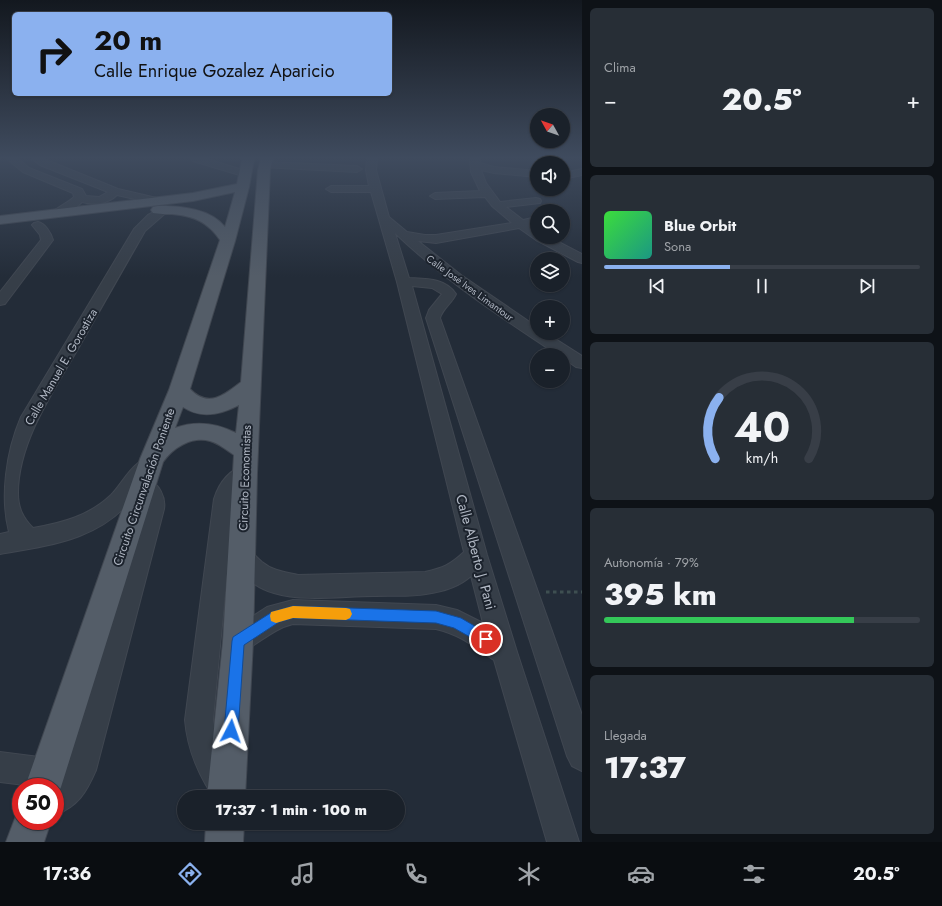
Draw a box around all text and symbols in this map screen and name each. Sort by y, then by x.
text: 20 m [94,20,162,61]
icon: right [28,28,80,80]
text: Calle Enrique Gozalez Aparicio [94,58,335,84]
text: Clima [604,58,636,77]
text: 20.5° [722,78,802,121]
text: − [604,84,617,116]
text: + [906,84,920,116]
north arrow [530,108,570,148]
map controls [530,108,570,388]
button: sound [530,156,570,196]
button: search [530,204,570,244]
text: Blue Orbit [664,215,736,237]
text: Sona [664,237,691,256]
street label: Calle José Ives Limantour [423,251,517,325]
button: layers [530,252,570,292]
icon: previous [646,275,668,297]
icon: pause [751,275,773,297]
icon: next [856,275,878,297]
button: + [530,300,570,340]
street label: Calle Manuel E. Gorostiza [20,305,102,429]
button: − [530,348,570,388]
text: 40 [734,397,790,458]
street label: Circuito Circunvalación Poniente [109,406,179,568]
street label: Circuito Economistas [234,425,256,531]
text: km/h [746,448,778,468]
street label: Calle Alberto J. Pani [451,492,501,612]
text: Autonomía · 79% [604,553,699,572]
text: 395 km [604,573,717,616]
pin [469,622,503,656]
icon: arrive [475,628,497,650]
position arrow [210,710,252,752]
text: Llegada [604,726,647,745]
text: 17:37 [604,746,686,789]
speed limit sign: 50 [12,778,64,830]
text: 17:37 · 1 min · 100 m [215,799,367,821]
icon: directions [176,860,204,888]
icon: music [289,860,317,888]
icon: phone [402,860,430,888]
icon: climate [515,860,543,888]
icon: car [627,860,655,888]
icon: filters [740,860,768,888]
text: 17:36 [42,861,91,887]
text: 20.5° [853,861,900,887]

